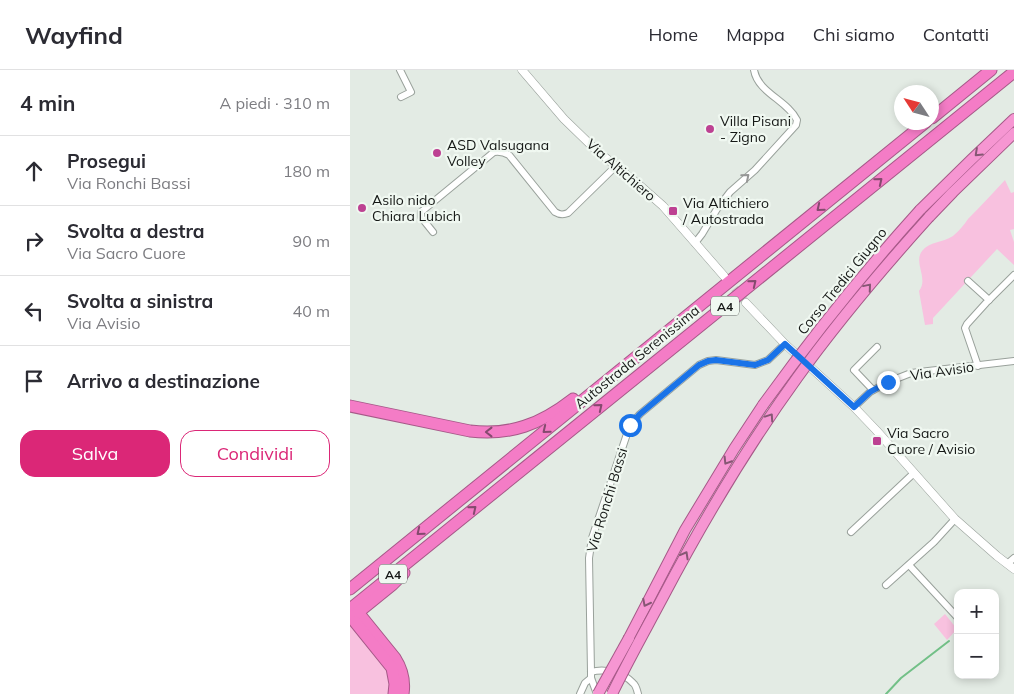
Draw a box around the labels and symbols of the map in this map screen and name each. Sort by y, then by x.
north arrow [894,85,939,130]
place label: Villa Pisani - Zigno [720,112,791,146]
marker: Villa Pisani - Zigno [704,123,716,135]
street label: Via Altichiero [583,135,659,205]
place label: ASD Valsugana Volley [447,136,549,170]
marker: ASD Valsugana Volley [431,147,443,159]
one-way arrow [975,147,984,156]
one-way arrow [741,174,750,183]
one-way arrow [873,178,882,186]
place label: Asilo nido Chiara Lubich [372,191,461,225]
place label: Via Altichiero / Autostrada [682,194,769,228]
marker: Asilo nido Chiara Lubich [356,202,368,214]
one-way arrow [817,203,826,212]
marker: Via Altichiero / Autostrada [667,205,679,217]
street label: Corso Tredici Giugno [793,224,891,338]
one-way arrow [747,281,756,289]
one-way arrow [862,284,871,293]
road number: A4 [711,297,739,316]
street label: Autostrada Serenissima [571,301,703,413]
street label: Via Avisio [909,358,975,384]
route end [877,371,900,394]
one-way arrow [593,404,602,412]
one-way arrow [764,413,773,422]
route start [619,414,642,437]
place label: Via Sacro Cuore / Avisio [887,424,975,458]
one-way arrow [543,425,552,433]
one-way arrow [485,427,492,437]
marker: Via Sacro Cuore / Avisio [871,435,883,447]
street label: Via Ronchi Bassi [583,446,631,554]
one-way arrow [723,455,733,464]
one-way arrow [467,507,476,515]
one-way arrow [416,527,425,536]
one-way arrow [679,551,689,560]
road number: A4 [379,564,407,584]
one-way arrow [642,598,652,607]

